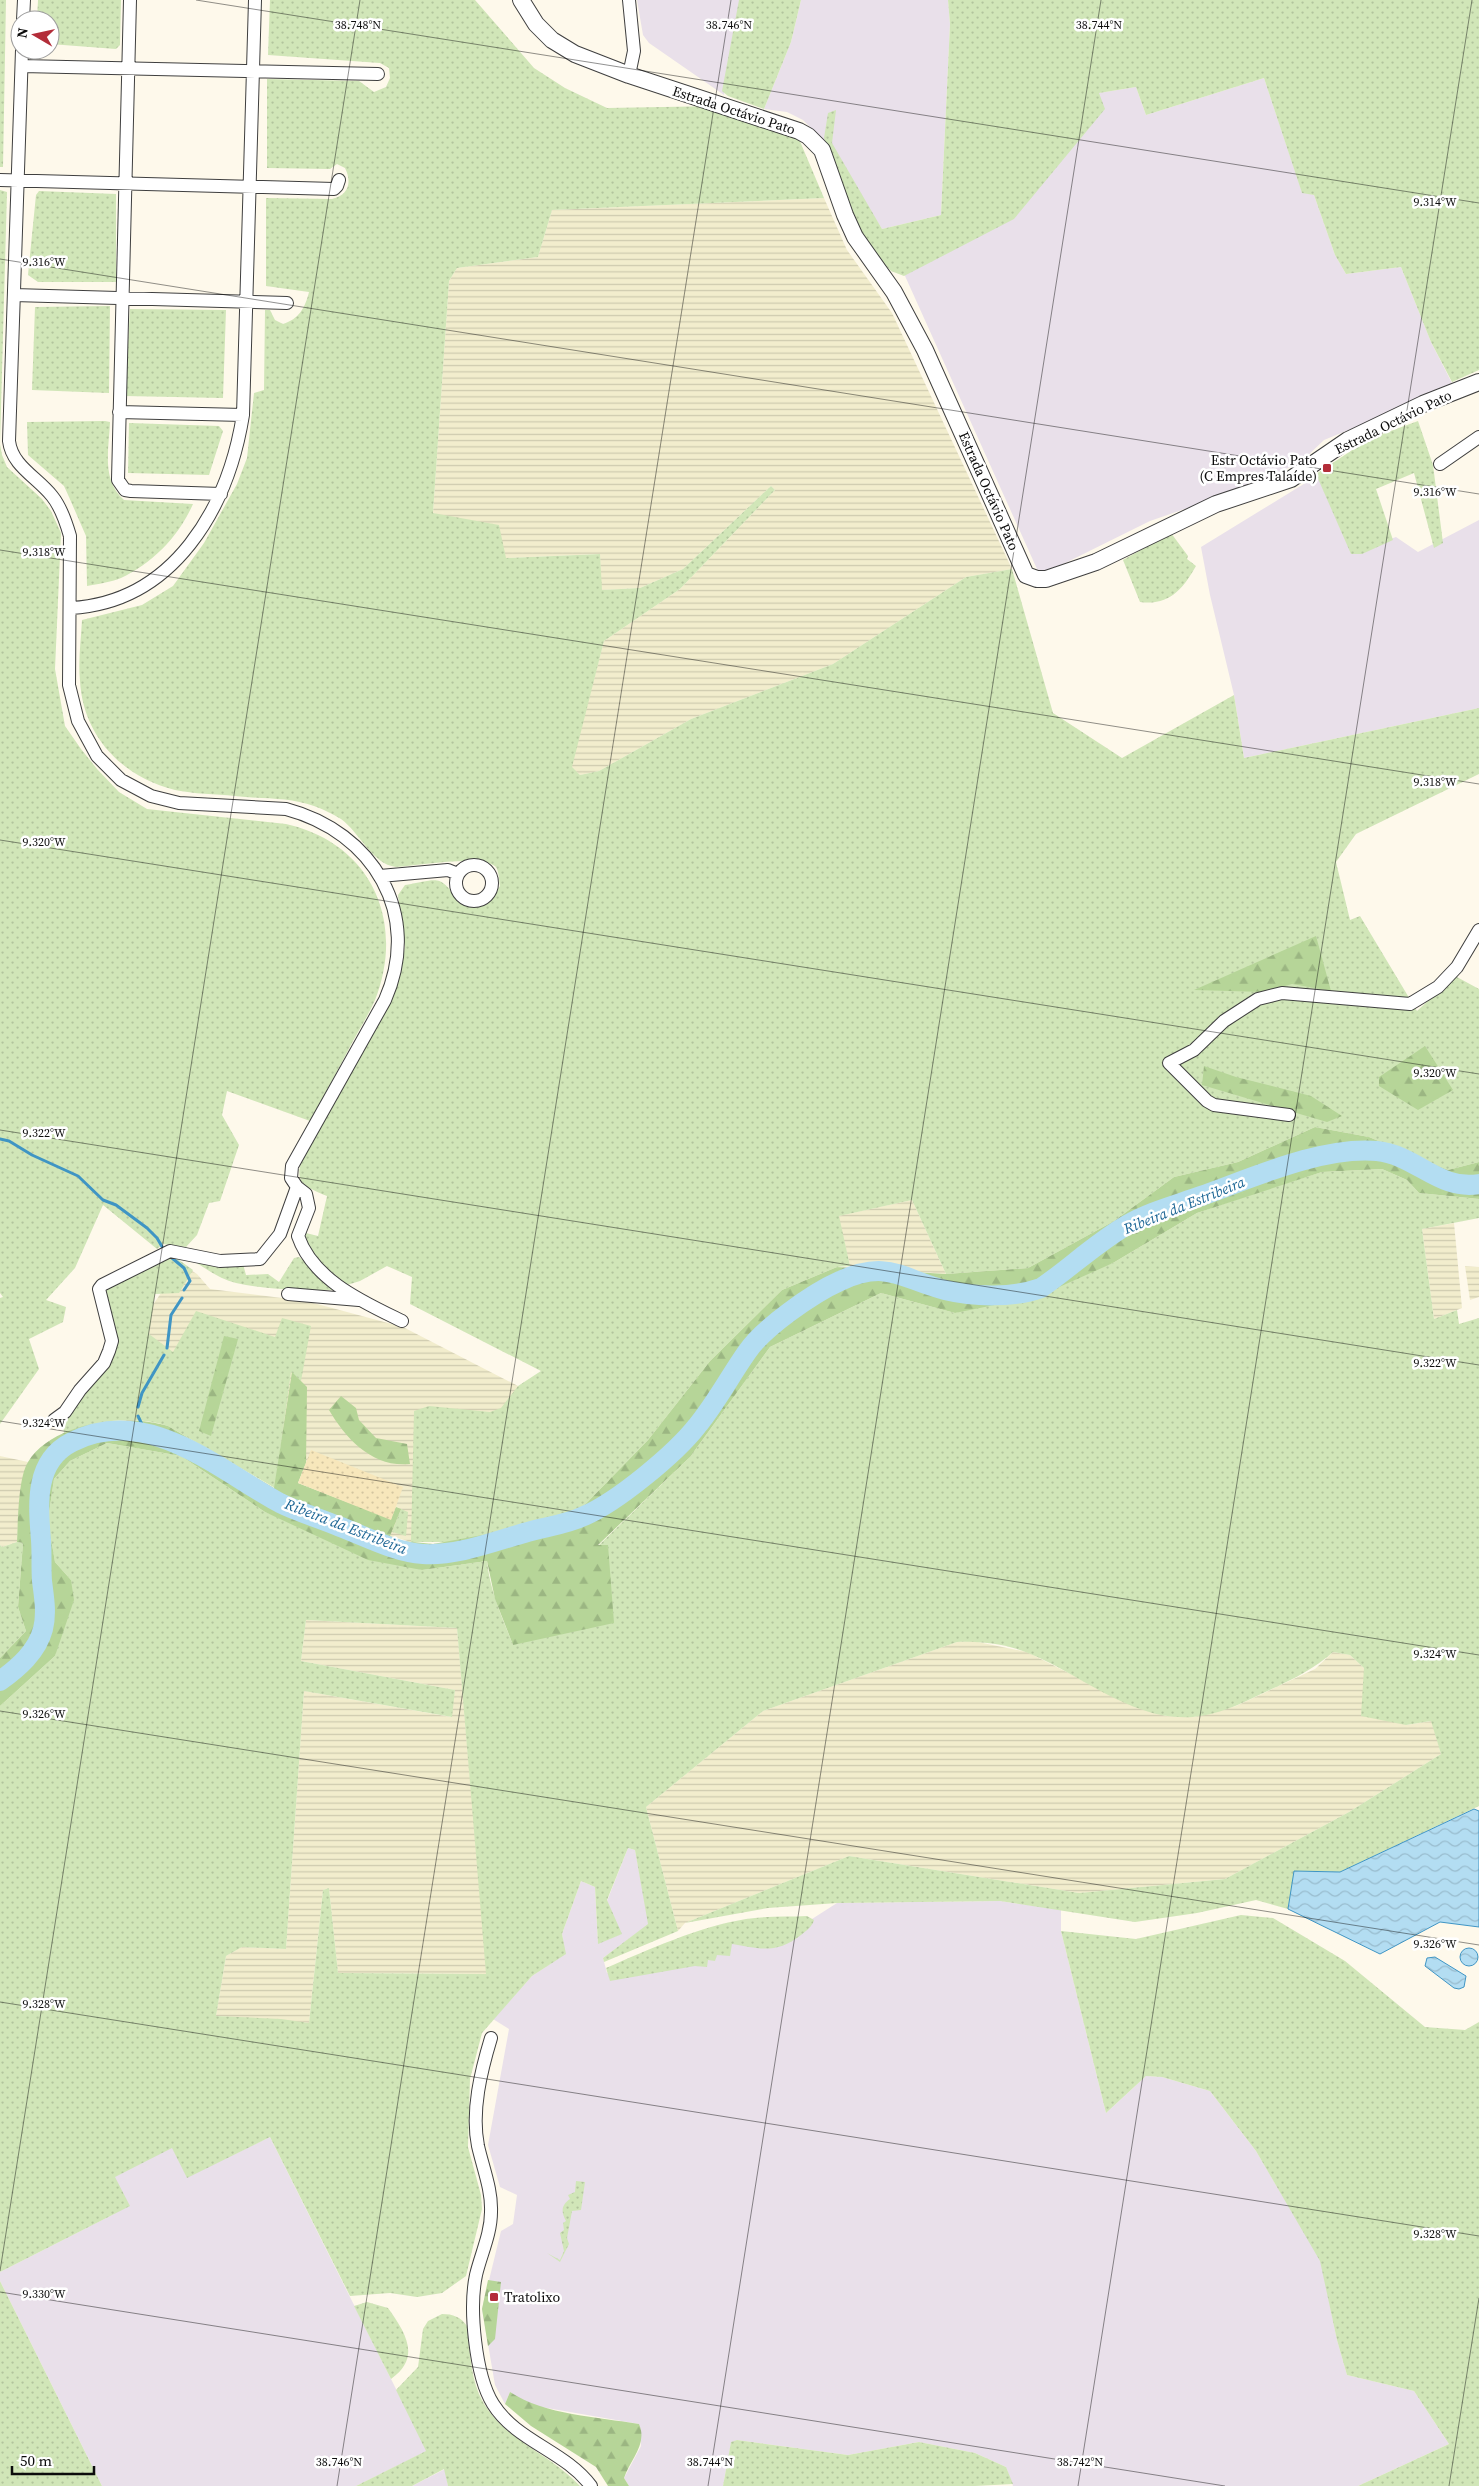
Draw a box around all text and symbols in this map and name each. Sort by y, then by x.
north arrow [10,10,60,60]
text: 38.748°N [335,17,381,33]
text: 38.746°N [706,17,752,33]
text: 38.744°N [1076,17,1122,33]
text: N [11,26,33,40]
street label: Estrada Octávio Pato [670,81,798,139]
text: 9.314°W [1413,194,1457,210]
text: 9.316°W [22,254,66,270]
street label: Estrada Octávio Pato [1331,385,1455,459]
street label: Estrada Octávio Pato [954,428,1024,554]
place label: Estr Octávio Pato (C Empres Talaíde) [1199,450,1317,486]
marker: Estr Octávio Pato (C Empres Talaíde) [1321,462,1333,474]
text: 9.316°W [1413,484,1457,500]
text: 9.318°W [22,544,66,560]
text: 9.318°W [1413,774,1457,790]
text: 9.320°W [22,834,66,850]
text: 9.320°W [1413,1065,1457,1081]
text: 9.322°W [22,1125,66,1141]
water label: Ribeira da Estribeira [1119,1171,1248,1239]
text: 9.322°W [1413,1355,1457,1371]
text: 9.324°W [22,1415,66,1431]
water label: Ribeira da Estribeira [281,1493,410,1559]
text: 9.324°W [1413,1646,1457,1662]
text: 9.326°W [22,1706,66,1722]
text: 9.326°W [1413,1936,1457,1952]
text: 9.328°W [22,1996,66,2012]
text: 9.328°W [1413,2226,1457,2242]
text: 9.330°W [22,2286,66,2302]
place label: Tratolixo [504,2287,560,2307]
marker: Tratolixo [488,2291,500,2303]
scale bar [12,2444,95,2476]
text: 50 m [20,2450,52,2471]
text: 38.746°N [316,2454,362,2470]
text: 38.744°N [687,2454,733,2470]
text: 38.742°N [1057,2454,1103,2470]

